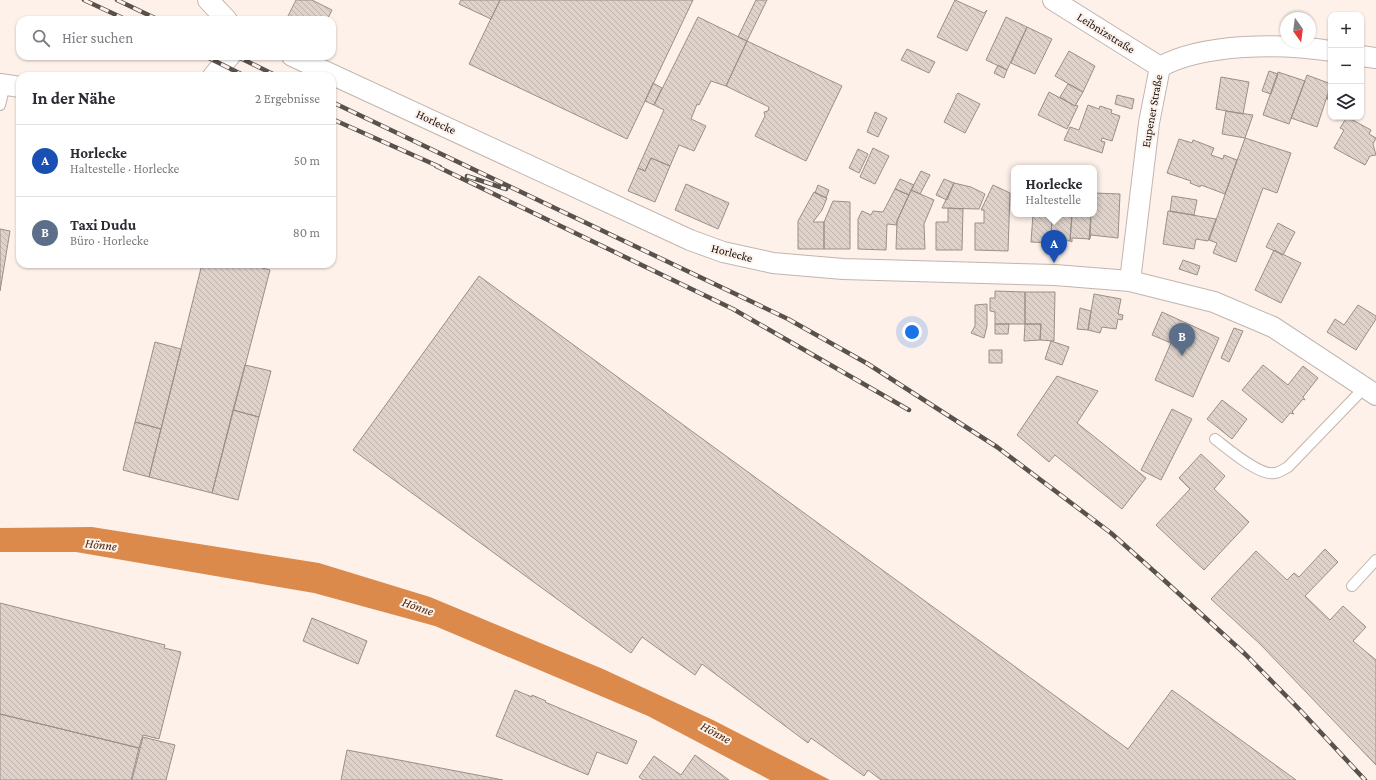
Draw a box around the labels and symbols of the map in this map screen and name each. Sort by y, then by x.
street label: Leibnizstraße [1075,10,1137,56]
north arrow [1280,12,1316,48]
street label: Eupener Straße [1139,73,1165,149]
street label: Horlecke [414,107,458,137]
pin: A [1041,230,1067,263]
street label: Horlecke [710,241,754,265]
your location [902,322,922,342]
pin: B [1169,323,1195,356]
water label: Hönne [84,535,118,554]
water label: Hönne [400,594,436,619]
water label: Hönne [698,718,734,747]

